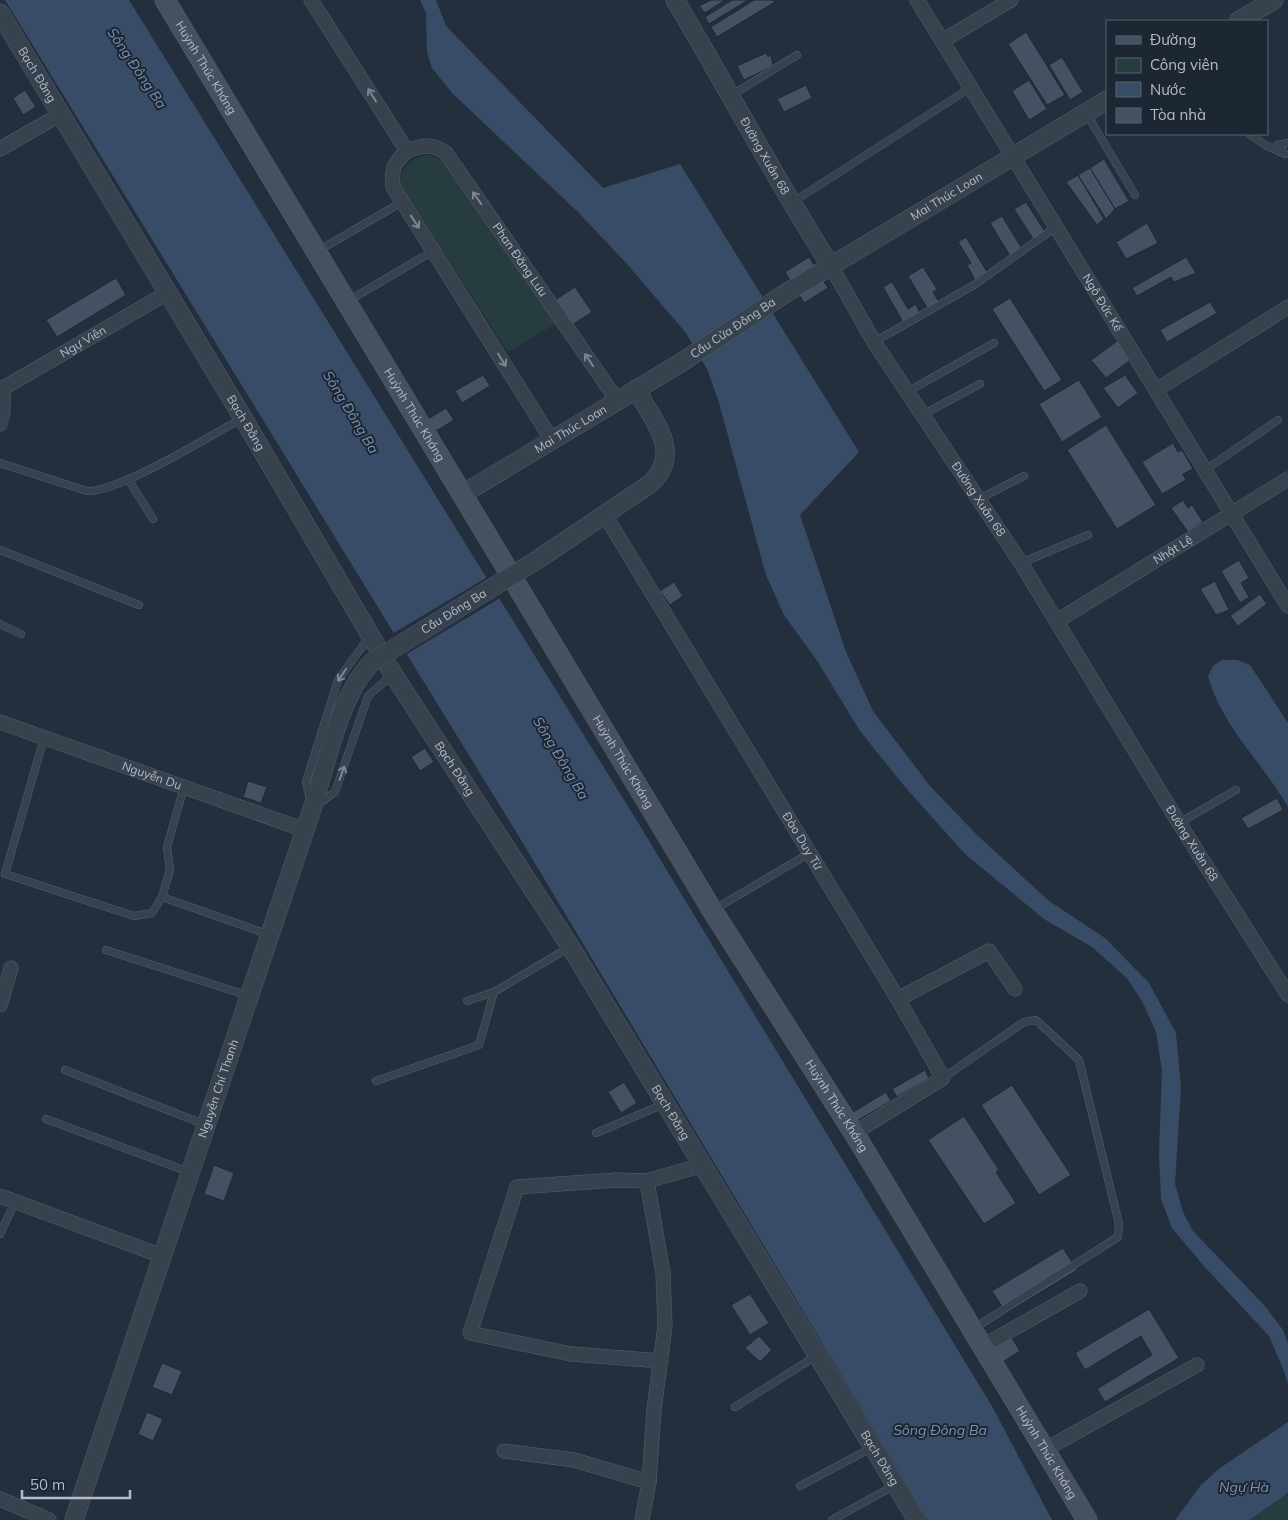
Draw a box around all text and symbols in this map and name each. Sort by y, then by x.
street label: Huỳnh Thúc Kháng [172,18,240,117]
legend [1106,20,1268,135]
water label: Sông Đông Ba [103,24,171,112]
text: Đường [1150,30,1196,49]
street label: Bạch Đằng [15,44,60,105]
text: Công viên [1150,55,1219,74]
text: Nước [1150,80,1186,99]
one-way arrow [366,88,376,102]
text: Tòa nhà [1150,105,1206,124]
street label: Đường Xuân 68 [737,114,793,197]
street label: Mai Thúc Loan [907,169,985,223]
one-way arrow [472,191,482,205]
one-way arrow [410,215,420,229]
street label: Phan Đăng Lưu [490,220,551,299]
street label: Ngô Đức Kế [1079,271,1126,335]
street label: Cầu Cửa Đông Ba [687,294,778,362]
street label: Ngự Viên [57,322,109,361]
one-way arrow [497,352,507,366]
one-way arrow [584,353,595,367]
street label: Huỳnh Thúc Kháng [381,365,449,464]
water label: Sông Đông Ba [319,367,383,457]
street label: Bạch Đằng [224,392,268,453]
street label: Mai Thúc Loan [532,401,609,456]
street label: Đường Xuân 68 [949,459,1009,539]
street label: Nhật Lệ [1150,532,1195,567]
street label: Cầu Đông Ba [418,585,489,637]
one-way arrow [337,668,347,682]
street label: Huỳnh Thúc Kháng [590,712,657,811]
water label: Sông Đông Ba [529,713,593,803]
street label: Bạch Đằng [432,738,478,798]
street label: Nguyễn Du [120,758,184,793]
one-way arrow [338,765,347,781]
street label: Đường Xuân 68 [1163,802,1222,884]
street label: Đào Duy Từ [780,809,827,873]
street label: Nguyễn Chí Thanh [194,1037,241,1140]
street label: Huỳnh Thúc Kháng [802,1057,872,1155]
street label: Bạch Đằng [649,1082,693,1143]
street label: Huỳnh Thúc Kháng [1013,1403,1081,1502]
water label: Sông Đông Ba [893,1421,987,1439]
street label: Bạch Đằng [858,1427,902,1488]
scale bar [22,1468,130,1500]
text: 50 m [30,1475,65,1494]
water label: Ngự Hà [1219,1478,1269,1496]

